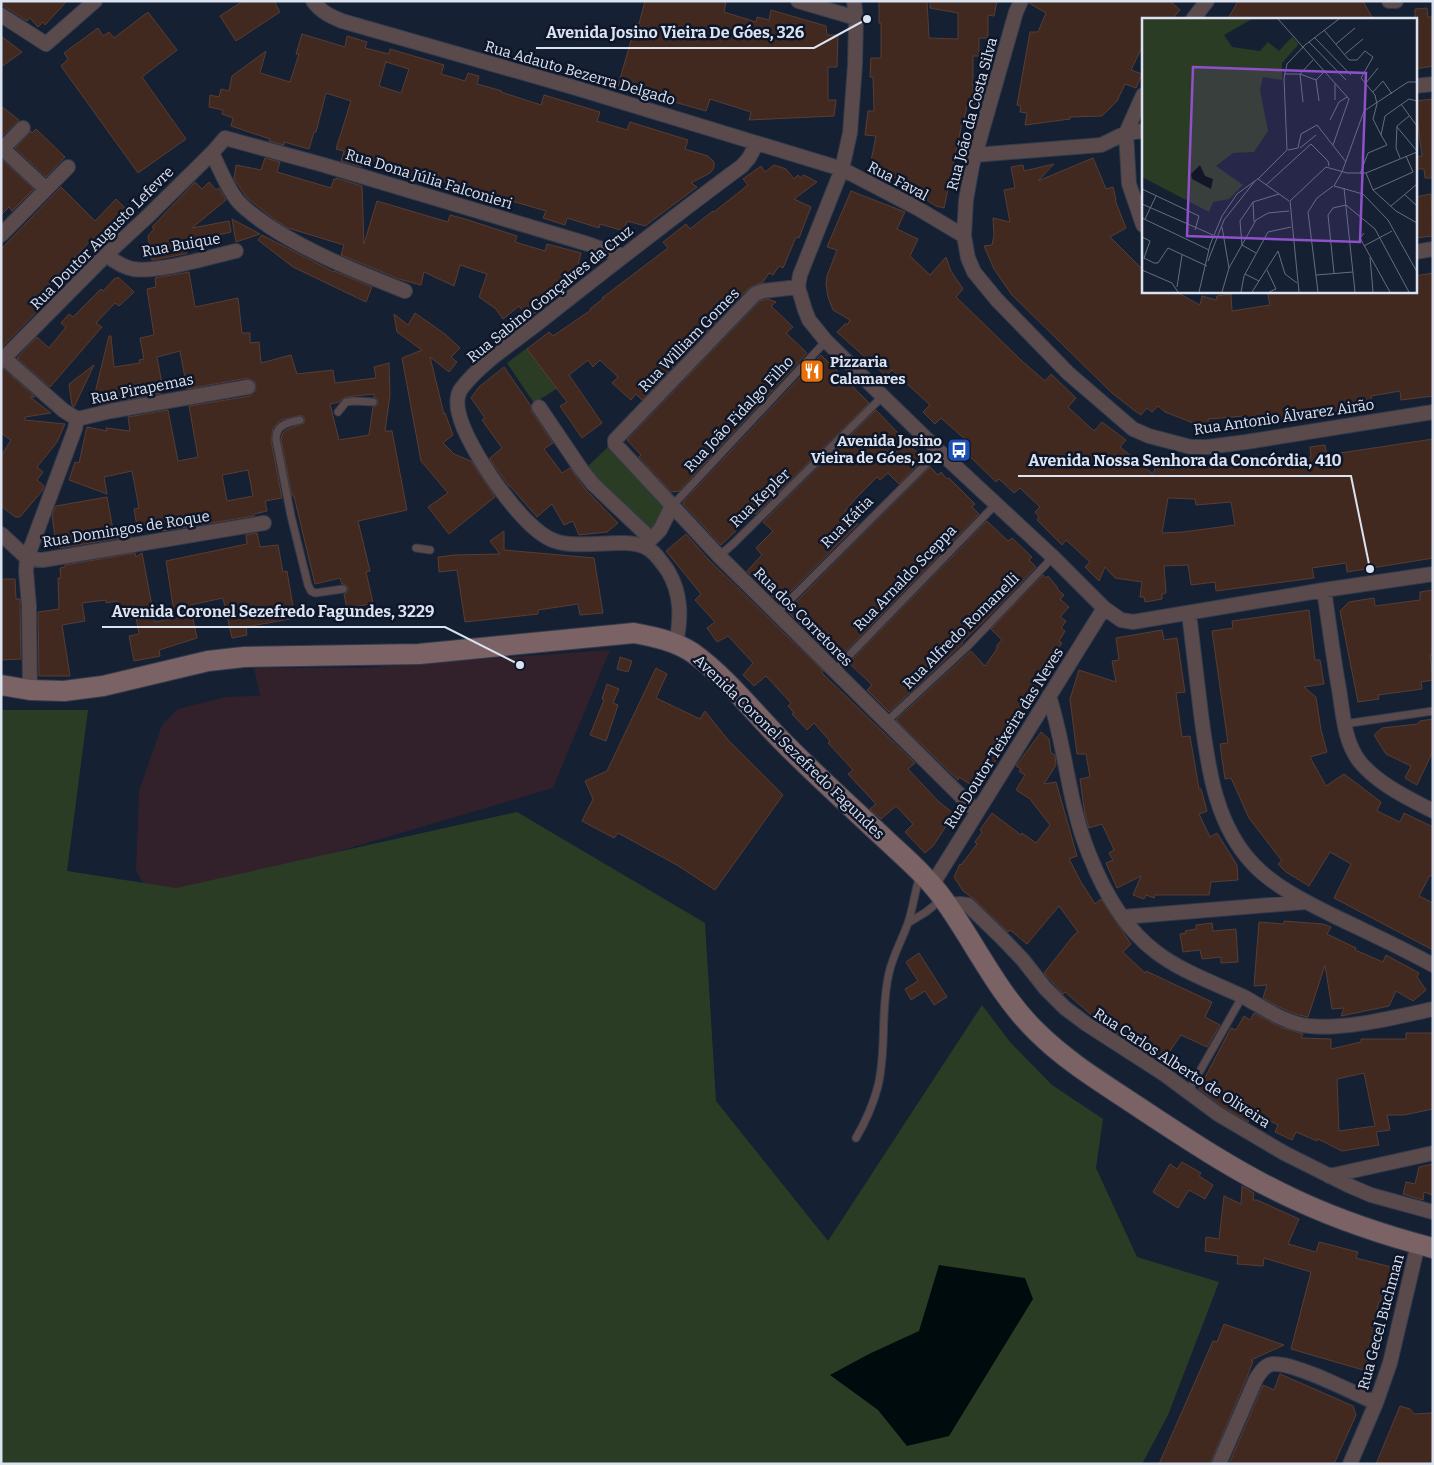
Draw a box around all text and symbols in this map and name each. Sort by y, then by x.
callout: Avenida Josino Vieira De Góes, 326 [536,17,814,48]
inset map [1142,18,1416,292]
text: Avenida Josino Vieira De Góes, 326 [546,23,805,42]
street label: Rua João da Costa Silva [943,36,1001,192]
street label: Rua Adauto Bezerra Delgado [483,37,677,109]
street label: Rua Dona Júlia Falconieri [343,145,515,213]
street label: Rua Faval [865,158,931,204]
street label: Rua Doutor Augusto Lefevre [27,163,177,313]
street label: Rua Sabino Gonçalves da Cruz [463,222,637,366]
street label: Rua Buique [140,229,222,261]
street label: Rua William Gomes [635,284,743,396]
street label: Rua João Fidalgo Filho [681,352,797,476]
place label: Pizzaria Calamares [830,353,906,388]
restaurant icon: Pizzaria Calamares [799,358,825,384]
street label: Rua Pirapemas [89,370,195,408]
street label: Rua Antonio Álvarez Airão [1193,395,1375,439]
place label: Avenida Josino Vieira de Góes, 102 [811,432,942,467]
bus stop icon: Avenida Josino Vieira de Góes, 102 [946,437,972,463]
callout: Avenida Nossa Senhora da Concórdia, 410 [1018,445,1351,476]
text: Avenida Nossa Senhora da Concórdia, 410 [1028,451,1342,470]
street label: Rua Kepler [726,465,794,531]
street label: Rua Kátia [817,492,877,552]
street label: Rua Domingos de Roque [41,507,211,551]
street label: Rua Arnaldo Sceppa [850,521,960,635]
street label: Rua dos Corretores [750,564,856,670]
street label: Rua Alfredo Romanelli [899,569,1023,693]
callout: Avenida Coronel Sezefredo Fagundes, 3229 [102,596,445,627]
text: Avenida Coronel Sezefredo Fagundes, 3229 [111,602,435,621]
street label: Rua Doutor Teixeira das Neves [941,644,1067,832]
street label: Avenida Coronel Sezefredo Fagundes [690,651,888,843]
street label: Rua Carlos Alberto de Oliveira [1090,1004,1274,1132]
street label: Rua Gecel Buchman [1354,1252,1408,1392]

